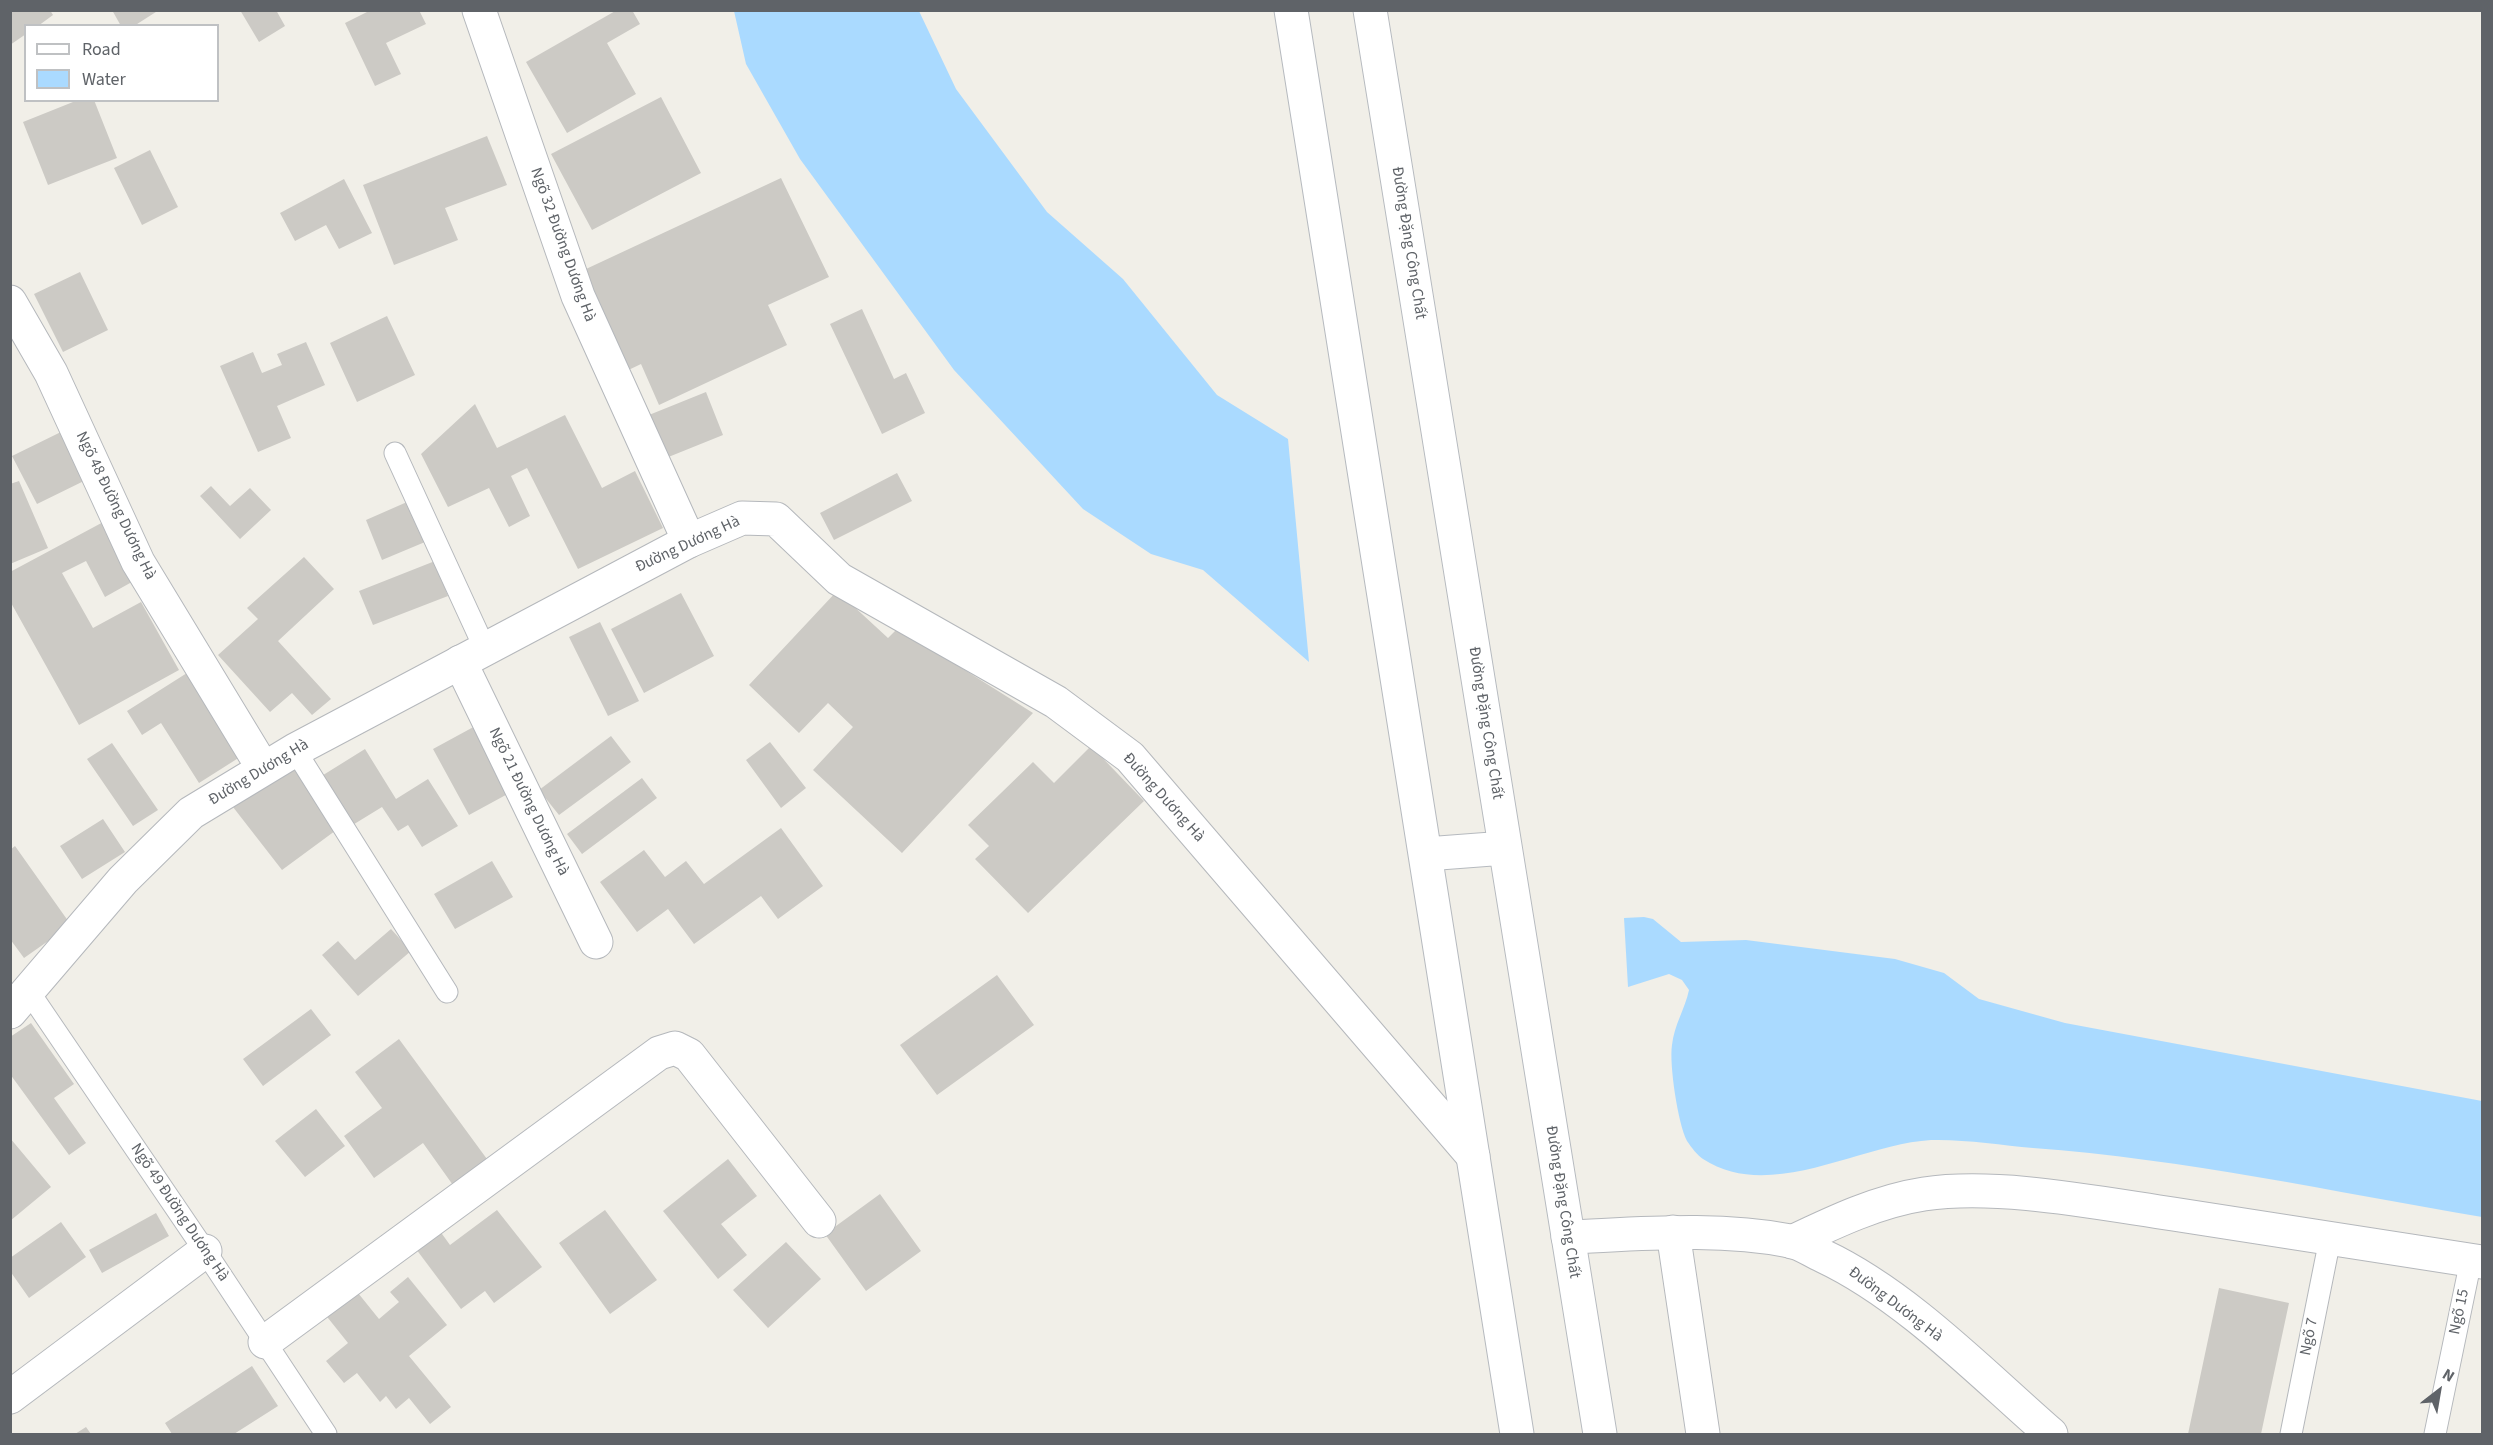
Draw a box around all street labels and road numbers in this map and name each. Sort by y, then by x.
street label: Ngõ 32 Đường Dương Hà [525,165,599,325]
street label: Đường Đặng Công Chất [1386,165,1430,321]
street label: Ngõ 48 Đường Dương Hà [71,429,159,583]
street label: Đường Dương Hà [633,512,743,578]
street label: Đường Đặng Công Chất [1463,645,1507,801]
street label: Ngõ 21 Đường Dương Hà [484,725,572,879]
street label: Đường Dương Hà [206,736,312,810]
street label: Đường Dương Hà [1118,749,1208,847]
street label: Đường Đặng Công Chất [1540,1124,1584,1280]
street label: Ngõ 49 Đường Dương Hà [126,1140,232,1286]
street label: Đường Dương Hà [1844,1263,1946,1347]
street label: Ngõ 15 [2446,1288,2474,1336]
street label: Ngõ 7 [2297,1317,2323,1357]

